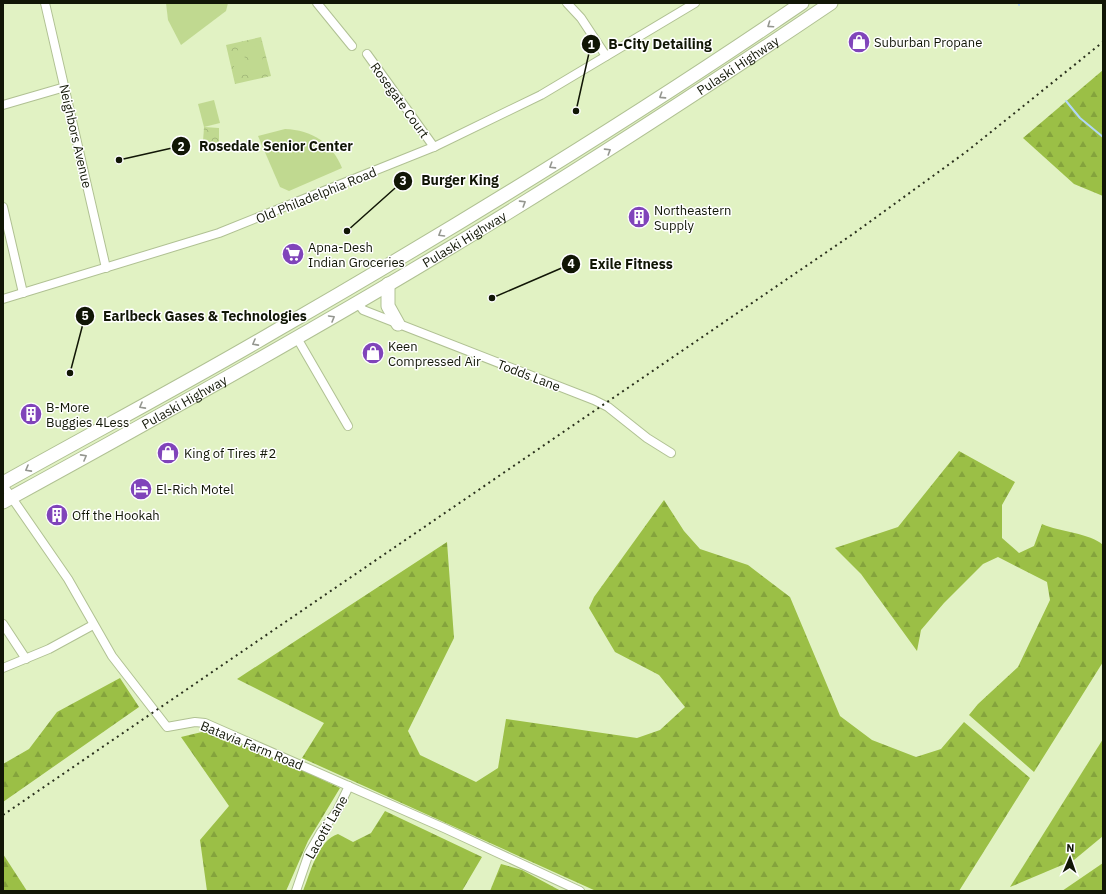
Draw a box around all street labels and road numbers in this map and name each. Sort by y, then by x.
street label: Pulaski Highway [694,32,783,99]
street label: Rosegate Court [366,59,433,141]
street label: Neighbors Avenue [55,82,96,190]
street label: Old Philadelphia Road [253,163,379,227]
street label: Pulaski Highway [419,207,510,271]
street label: Todds Lane [495,356,563,395]
street label: Pulaski Highway [139,371,231,433]
street label: Batavia Farm Road [198,717,306,774]
street label: Lacotti Lane [301,792,351,862]

